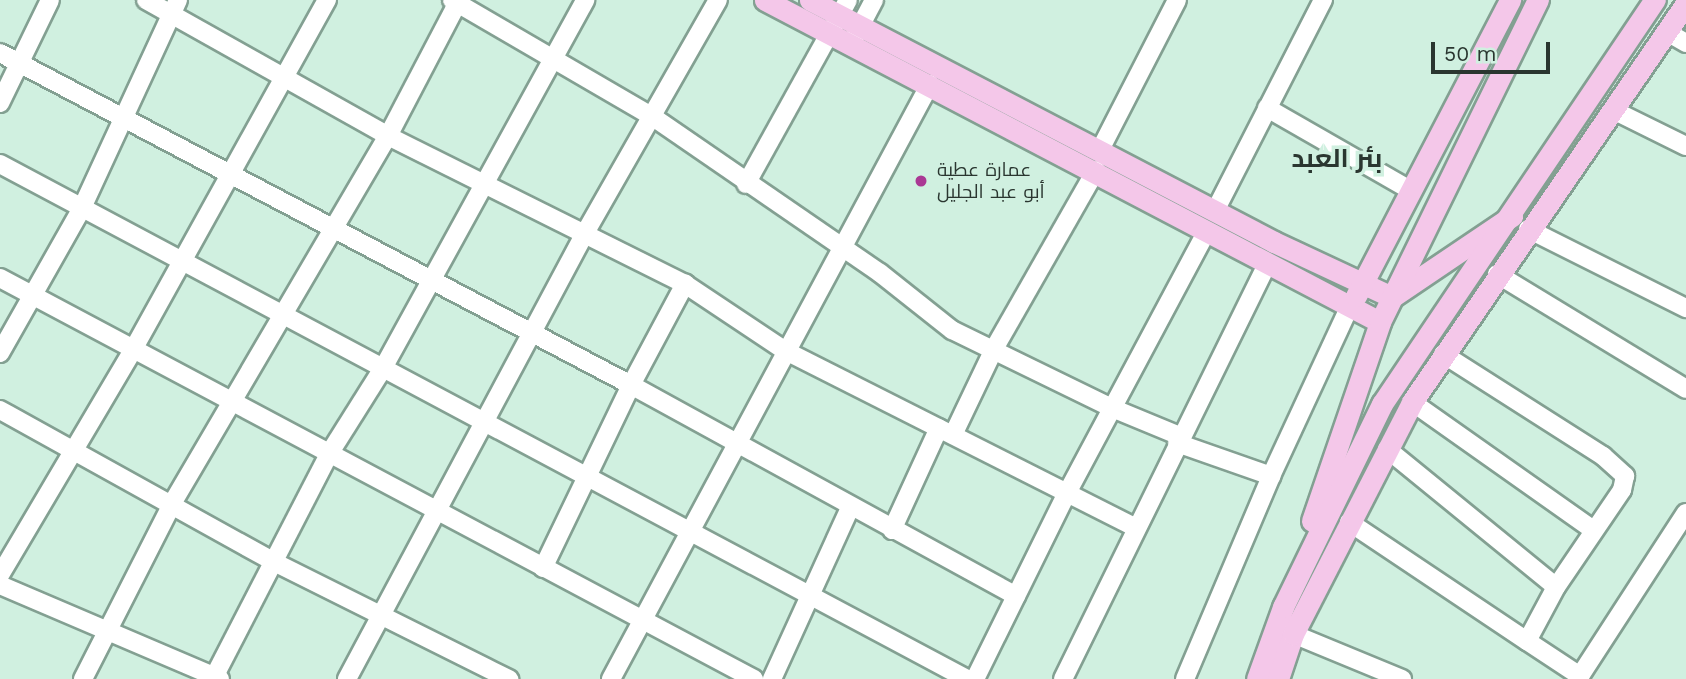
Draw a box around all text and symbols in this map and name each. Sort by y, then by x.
scale bar [1434,28,1553,72]
text: 50 m [1444,41,1496,66]
district label: بئر العبد [1292,143,1382,175]
place label: عمارة عطية أبو عبد الجليل [937,159,1045,203]
marker: عمارة عطية أبو عبد الجليل [911,171,931,191]

